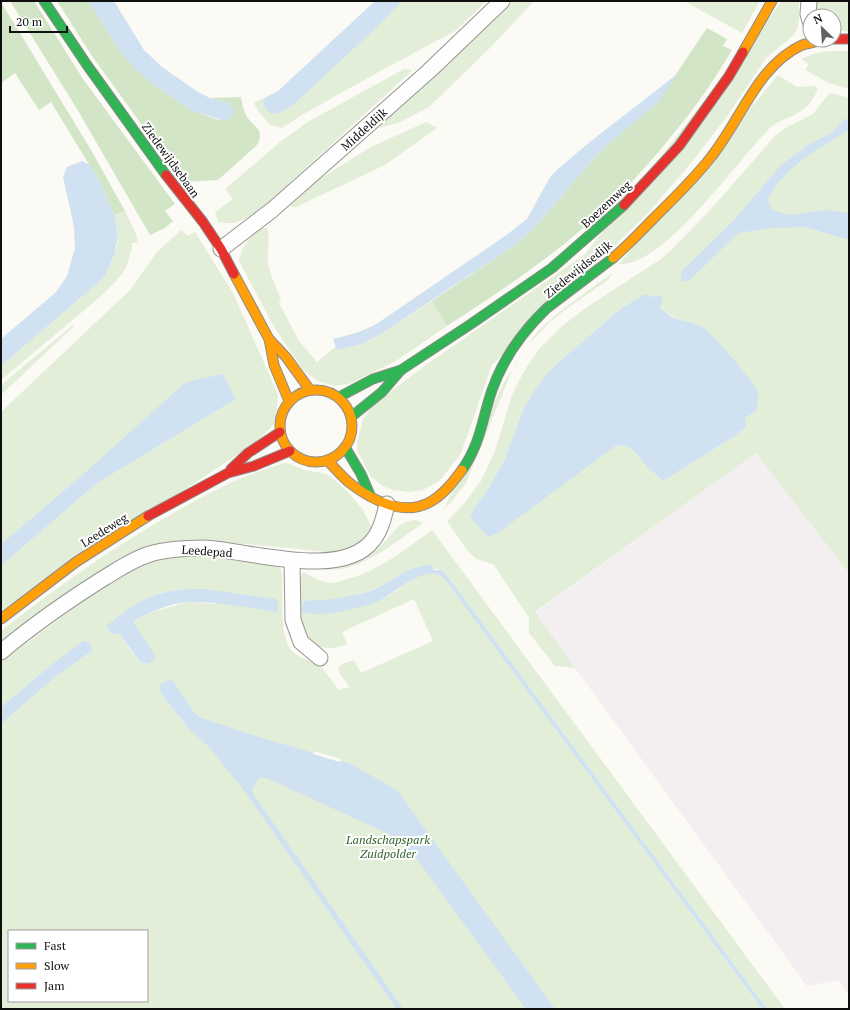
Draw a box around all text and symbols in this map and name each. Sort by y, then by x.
scale bar [10,8,67,34]
north arrow [802,8,842,48]
text: N [811,11,825,27]
text: 20 m [16,14,43,29]
street label: Middeldijk [338,104,391,154]
street label: Ziedewijdsebaan [139,120,203,200]
street label: Boezemweg [578,177,635,231]
street label: Ziedewijdsedijk [541,236,616,301]
street label: Leedeweg [78,509,131,550]
street label: Leedepad [181,542,233,560]
park label: Landschapspark Zuidpolder [345,832,430,861]
legend [8,930,148,1002]
text: Fast [44,938,67,953]
text: Slow [44,958,70,973]
text: Jam [44,978,65,993]

